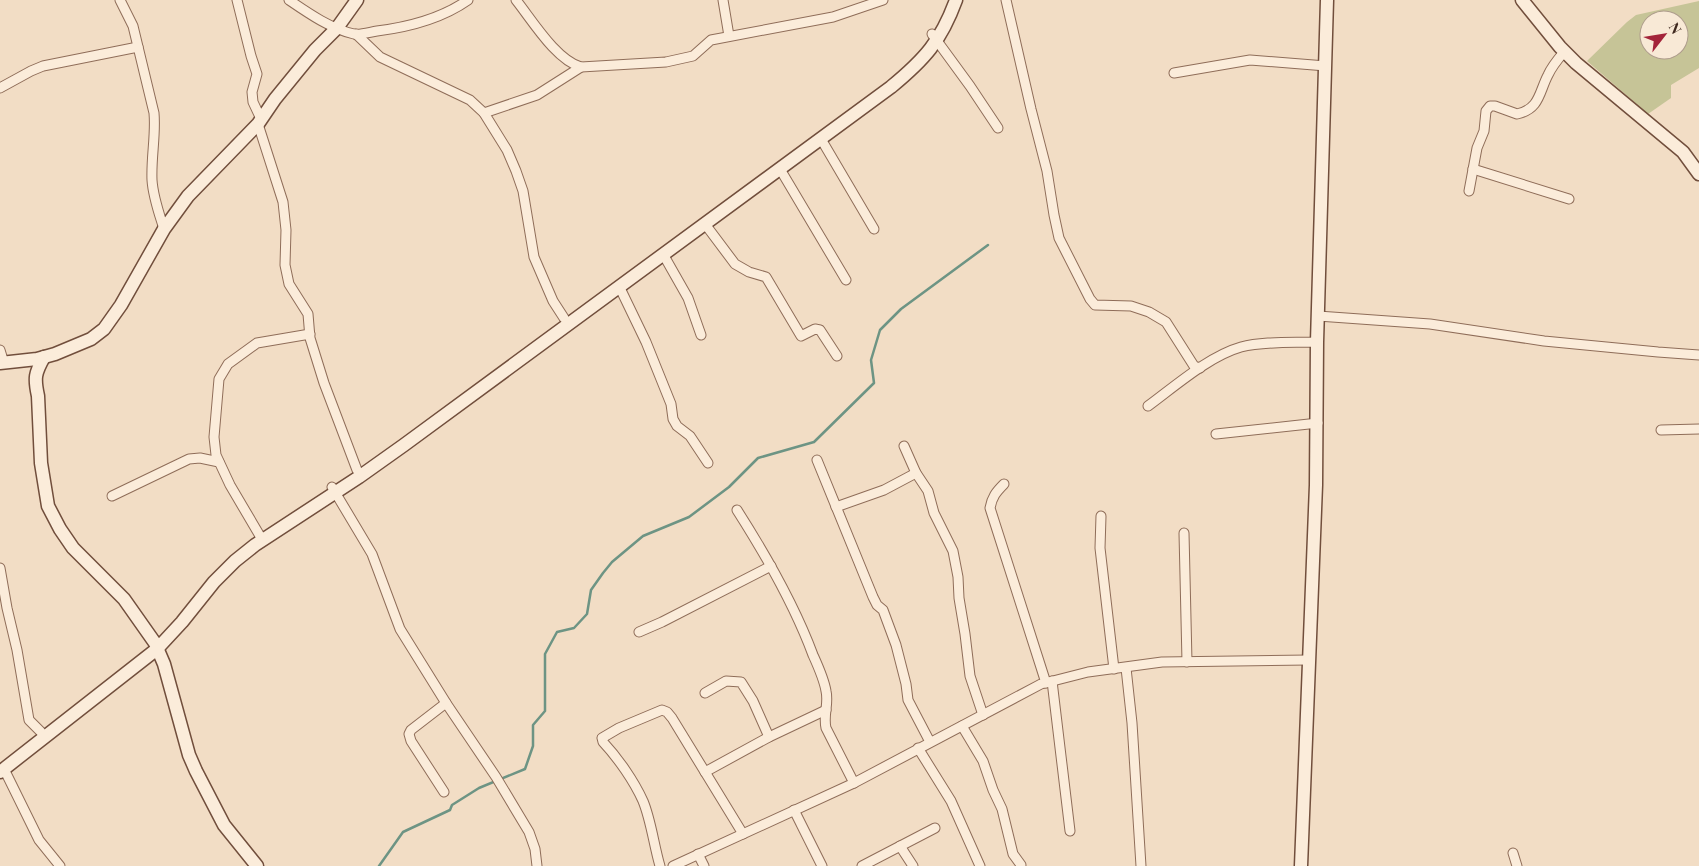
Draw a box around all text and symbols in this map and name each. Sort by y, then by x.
north arrow [1639,10,1689,60]
text: N [1665,19,1686,37]

